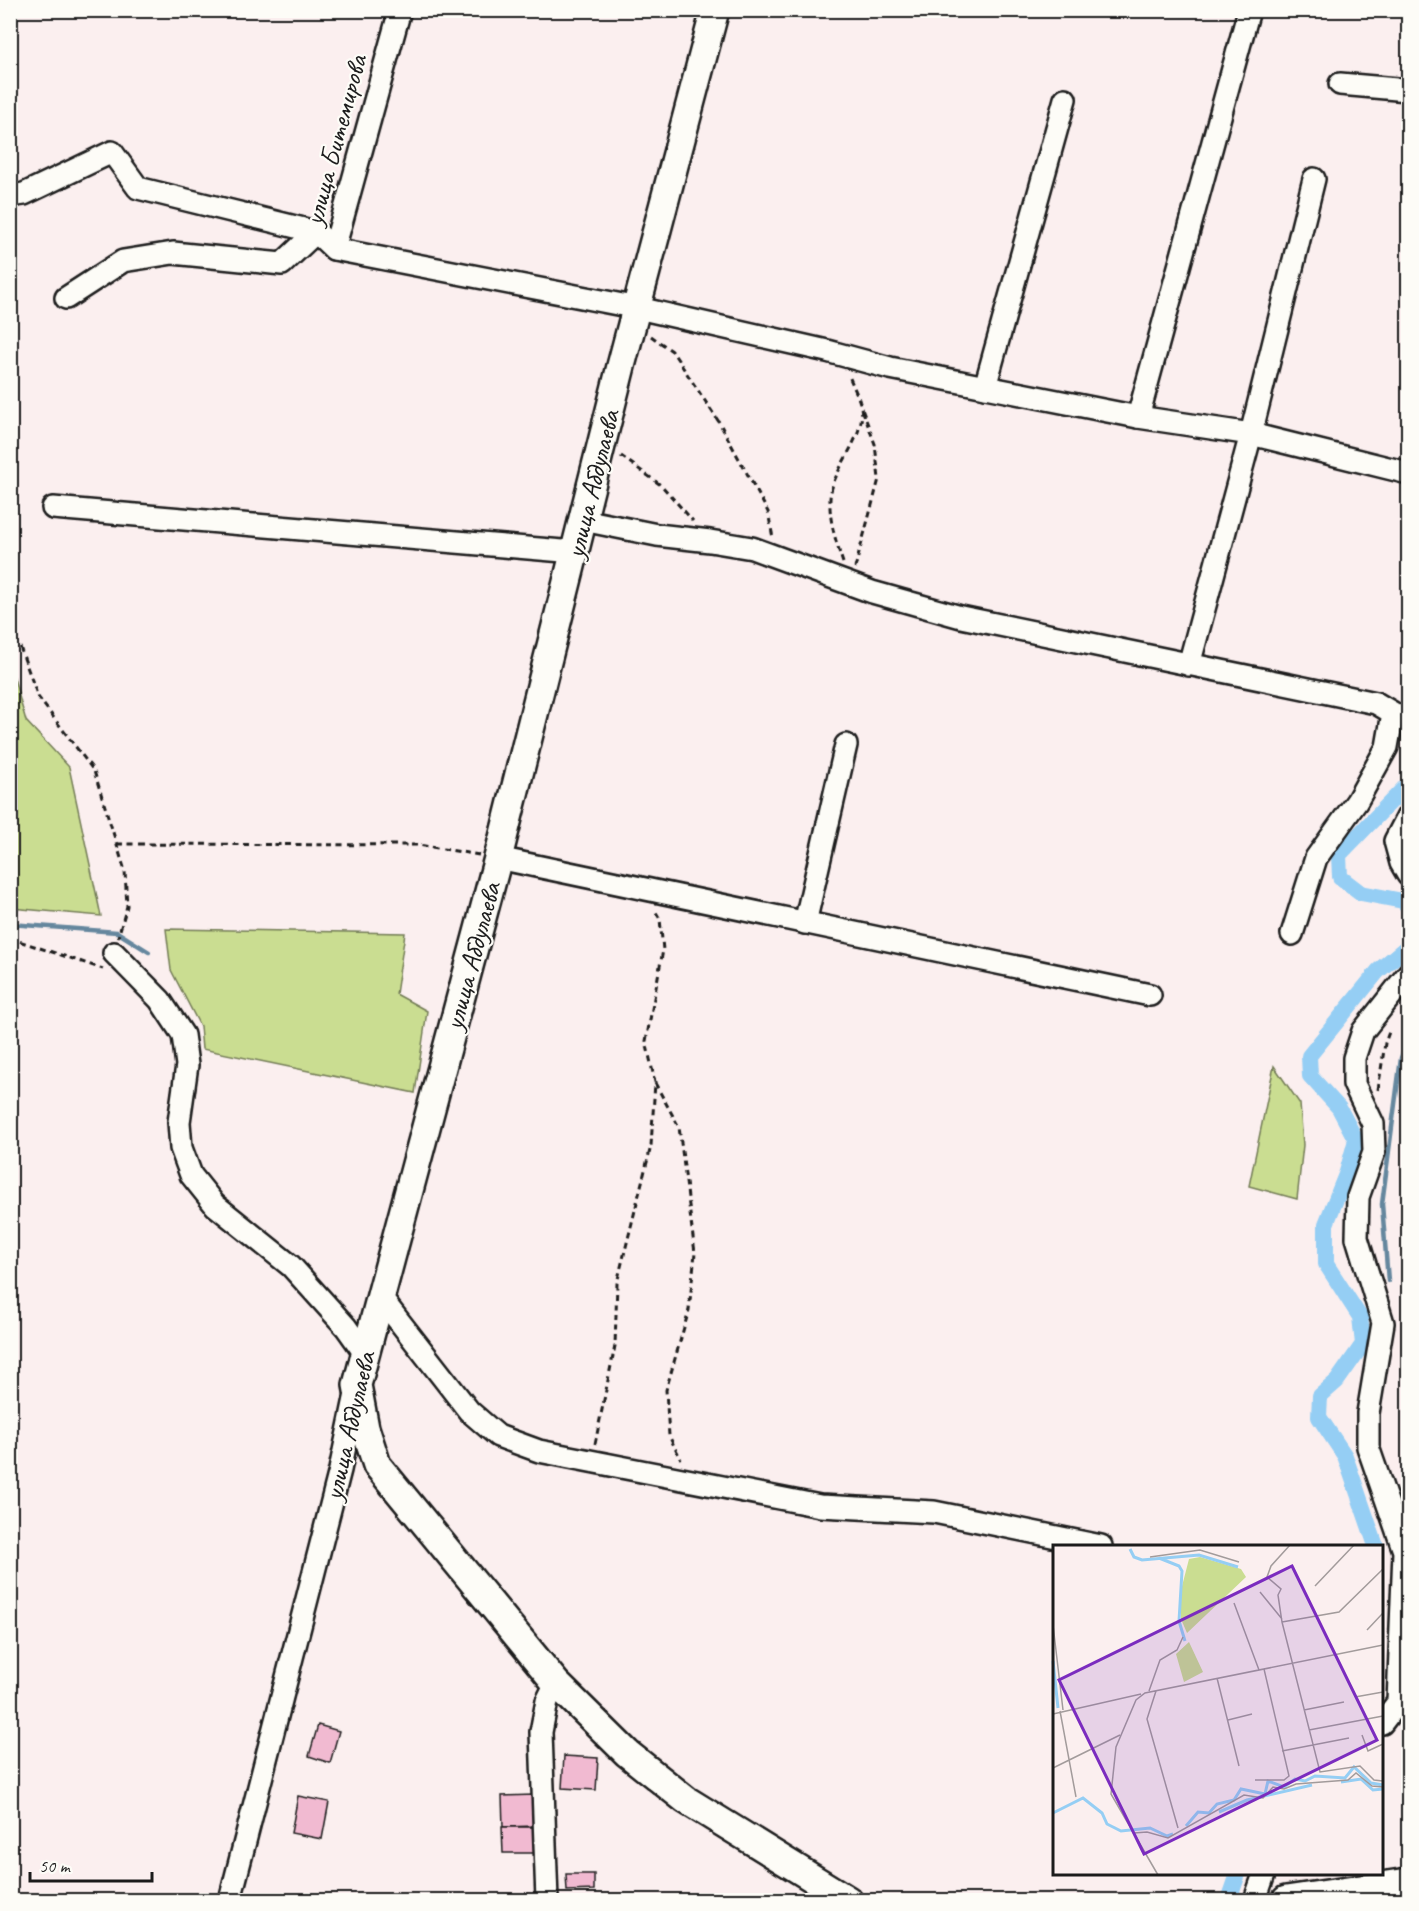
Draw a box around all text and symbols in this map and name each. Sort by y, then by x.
street label: улица Битемирова [295,49,375,231]
street label: улица Абдулаева [556,405,628,564]
street label: улица Абдулаева [435,877,509,1036]
street label: улица Абдулаева [314,1347,383,1506]
inset map [1053,1545,1383,1875]
scale bar [30,1845,152,1883]
text: 50 m [39,1855,72,1877]

